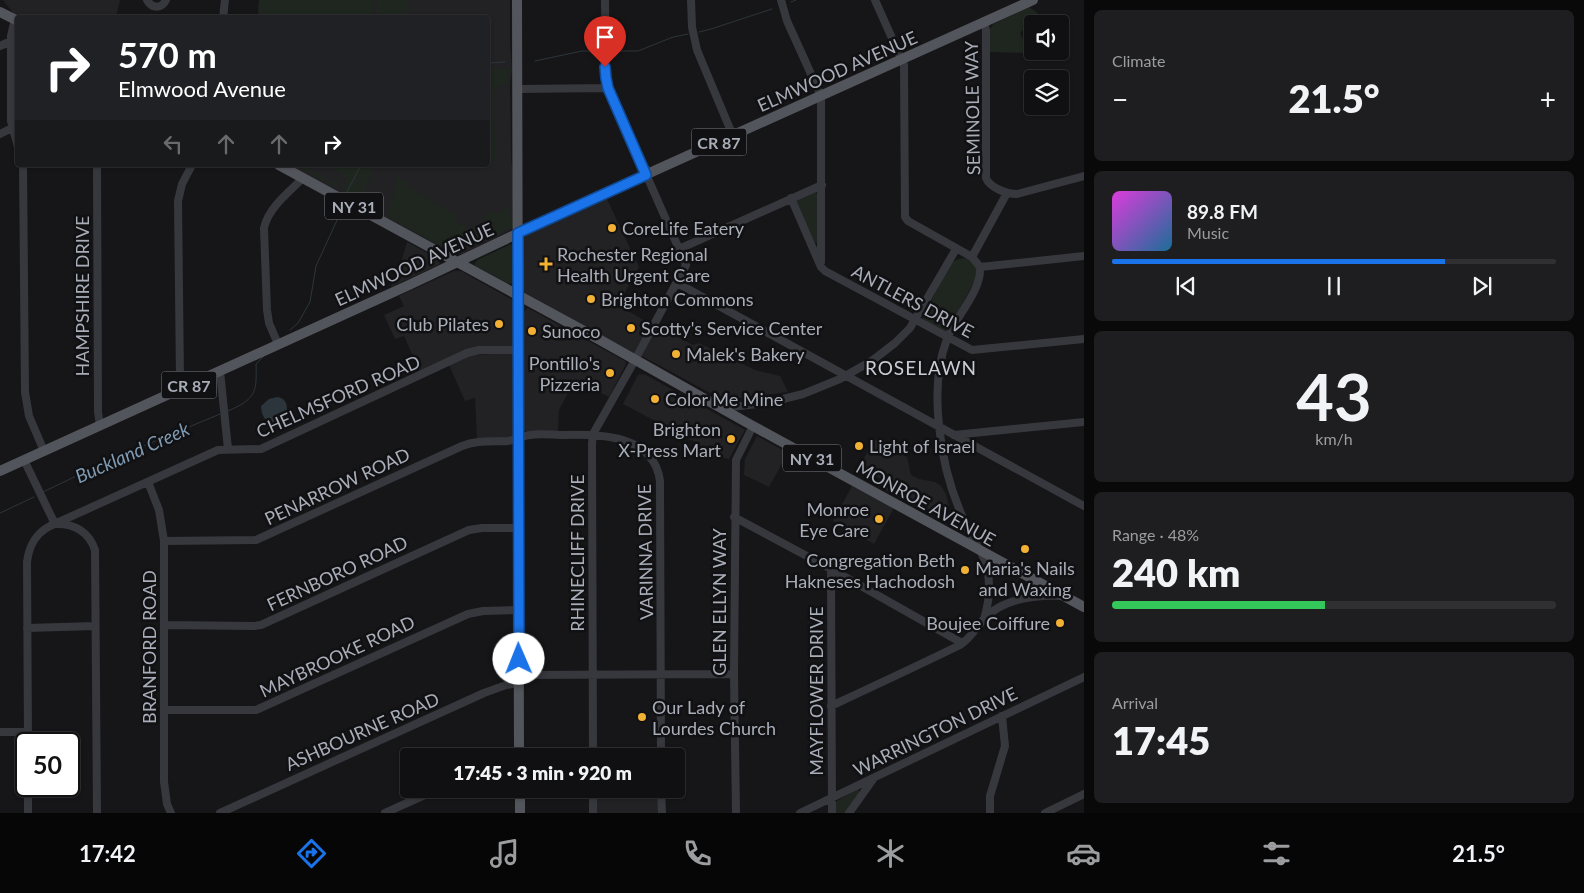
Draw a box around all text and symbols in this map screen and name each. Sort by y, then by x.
map controls [1024,15,1069,115]
button: sound [1024,15,1069,60]
pin [584,16,626,67]
icon: arrive [591,23,619,51]
street label: ELMWOOD AVENUE [754,26,920,116]
text: 570 m [118,33,217,75]
icon: right [35,35,100,100]
street label: SEMINOLE WAY [960,40,984,175]
text: Climate [1112,51,1165,70]
button: layers [1024,70,1069,115]
text: Elmwood Avenue [118,75,286,102]
text: 21.5° [1288,75,1380,121]
text: − [1112,82,1128,116]
text: + [1540,82,1556,116]
road number: CR 87 [692,128,746,156]
icon: left [159,130,187,158]
icon: ahead [212,130,240,158]
icon: ahead [265,130,293,158]
icon: right [318,130,346,158]
road number: NY 31 [325,192,383,220]
text: 89.8 FM [1187,200,1258,223]
street label: HAMPSHIRE DRIVE [71,216,93,376]
place label: CoreLife Eatery [622,217,745,239]
street label: ELMWOOD AVENUE [331,218,497,310]
marker: CoreLife Eatery [606,222,618,234]
text: Music [1187,223,1229,242]
place label: Rochester Regional Health Urgent Care [557,243,710,286]
marker: Rochester Regional Health Urgent Care [539,257,553,271]
street label: ANTLERS DRIVE [848,260,978,342]
icon: previous [1172,272,1200,300]
icon: pause [1320,272,1348,300]
icon: next [1468,272,1496,300]
place label: Brighton Commons [601,288,754,310]
marker: Brighton Commons [585,293,597,305]
place label: Club Pilates [396,313,489,335]
place label: Scotty's Service Center [641,317,823,339]
marker: Club Pilates [493,318,505,330]
place label: Sunoco [542,320,601,342]
marker: Scotty's Service Center [625,322,637,334]
marker: Sunoco [526,325,538,337]
place label: Malek's Bakery [686,343,805,365]
marker: Malek's Bakery [670,348,682,360]
street label: CHELMSFORD ROAD [253,350,423,442]
place label: Pontillo's Pizzeria [529,352,600,395]
district label: ROSELAWN [865,356,977,379]
text: 43 [1296,357,1372,435]
marker: Pontillo's Pizzeria [604,367,616,379]
road number: CR 87 [162,372,216,398]
place label: Color Me Mine [665,388,783,410]
marker: Color Me Mine [649,393,661,405]
water label: Buckland Creek [71,416,194,487]
place label: Brighton X-Press Mart [618,418,722,461]
text: km/h [1315,429,1353,448]
marker: Brighton X-Press Mart [725,433,737,445]
place label: Light of Israel [869,435,975,457]
marker: Light of Israel [853,440,865,452]
street label: PENARROW ROAD [261,443,413,529]
road number: NY 31 [783,444,841,472]
street label: MONROE AVENUE [852,456,1000,550]
street label: RHINECLIFF DRIVE [566,474,588,632]
street label: VARINNA DRIVE [633,484,657,620]
place label: Monroe Eye Care [799,498,869,541]
marker: Monroe Eye Care [873,513,885,525]
text: Range · 48% [1112,525,1199,544]
street label: GLEN ELLYN WAY [708,527,730,676]
street label: FERNBORO ROAD [263,531,411,615]
marker: Maria's Nails and Waxing [1019,543,1031,555]
place label: Congregation Beth Hakneses Hachodosh [785,549,955,592]
text: 240 km [1112,549,1240,595]
place label: Maria's Nails and Waxing [975,557,1075,600]
marker: Congregation Beth Hakneses Hachodosh [959,564,971,576]
street label: BRANFORD ROAD [138,570,160,724]
street label: MAYFLOWER DRIVE [805,606,827,776]
street label: MAYBROOKE ROAD [256,610,418,702]
place label: Boujee Coiffure [926,612,1050,634]
marker: Boujee Coiffure [1054,617,1066,629]
position arrow [492,632,544,684]
street label: WARRINGTON DRIVE [849,682,1021,780]
street label: ASHBOURNE ROAD [282,687,442,775]
text: Arrival [1112,693,1158,712]
place label: Our Lady of Lourdes Church [652,696,776,739]
marker: Our Lady of Lourdes Church [636,711,648,723]
text: 17:45 [1112,717,1210,763]
speed limit sign: 50 [15,732,80,797]
text: 17:45 · 3 min · 920 m [453,761,632,784]
icon: directions [294,836,329,871]
icon: music [487,836,522,871]
icon: phone [680,836,715,871]
icon: climate [873,836,908,871]
icon: car [1066,836,1101,871]
icon: filters [1259,836,1294,871]
text: 17:42 [79,840,136,867]
text: 21.5° [1452,840,1505,867]

